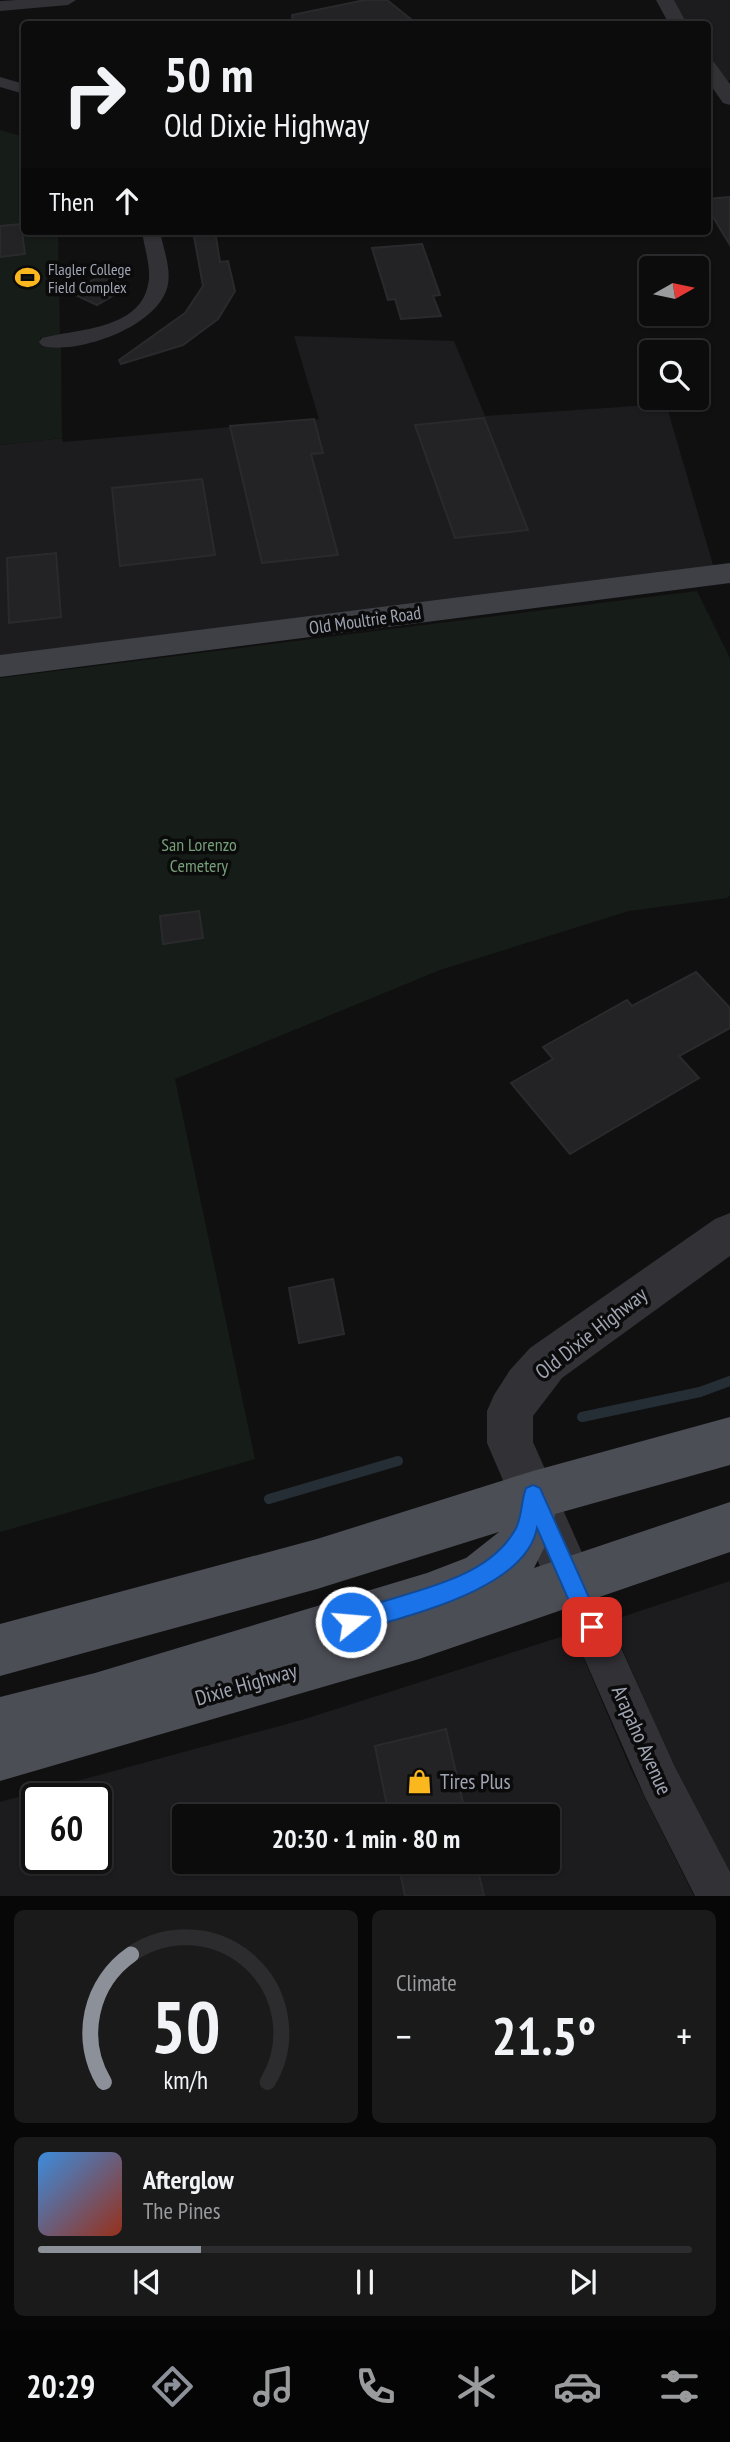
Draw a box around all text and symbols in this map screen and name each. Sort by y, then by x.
text: 50 m [164,42,253,106]
icon: right [49,49,140,140]
text: Old Dixie Highway [164,104,369,146]
icon: ahead [108,182,146,220]
text: Then [49,185,94,218]
north arrow [639,256,709,326]
map controls [639,256,709,410]
place label: Flagler College Field Complex [48,259,131,297]
sports icon: Flagler College Field Complex [14,264,42,292]
button: search [639,340,709,410]
street label: Old Moultrie Road [308,601,422,639]
park label: San Lorenzo Cemetery [161,833,237,877]
street label: Old Dixie Highway [530,1281,652,1385]
position arrow [314,1585,388,1659]
pin [562,1597,622,1657]
icon: arrive [573,1608,611,1646]
street label: Dixie Highway [192,1657,300,1711]
street label: Arapaho Avenue [606,1681,678,1799]
shop icon: Tires Plus [406,1767,434,1795]
place label: Tires Plus [440,1768,511,1795]
speed limit sign: 60 [21,1783,112,1874]
text: 20:30 · 1 min · 80 m [272,1822,460,1855]
text: Climate [396,1968,457,1997]
text: 50 [151,1979,221,2073]
text: 21.5° [492,2002,596,2069]
text: − [396,2011,412,2060]
text: + [676,2011,692,2060]
text: km/h [164,2064,208,2096]
text: Afterglow [143,2163,234,2196]
text: The Pines [143,2196,221,2225]
icon: previous [128,2263,166,2301]
icon: pause [346,2263,384,2301]
icon: next [564,2263,602,2301]
icon: directions [148,2362,197,2411]
icon: music [249,2362,298,2411]
icon: phone [351,2362,400,2411]
icon: climate [452,2362,501,2411]
icon: car [553,2362,602,2411]
icon: filters [655,2362,704,2411]
text: 20:29 [26,2365,95,2407]

